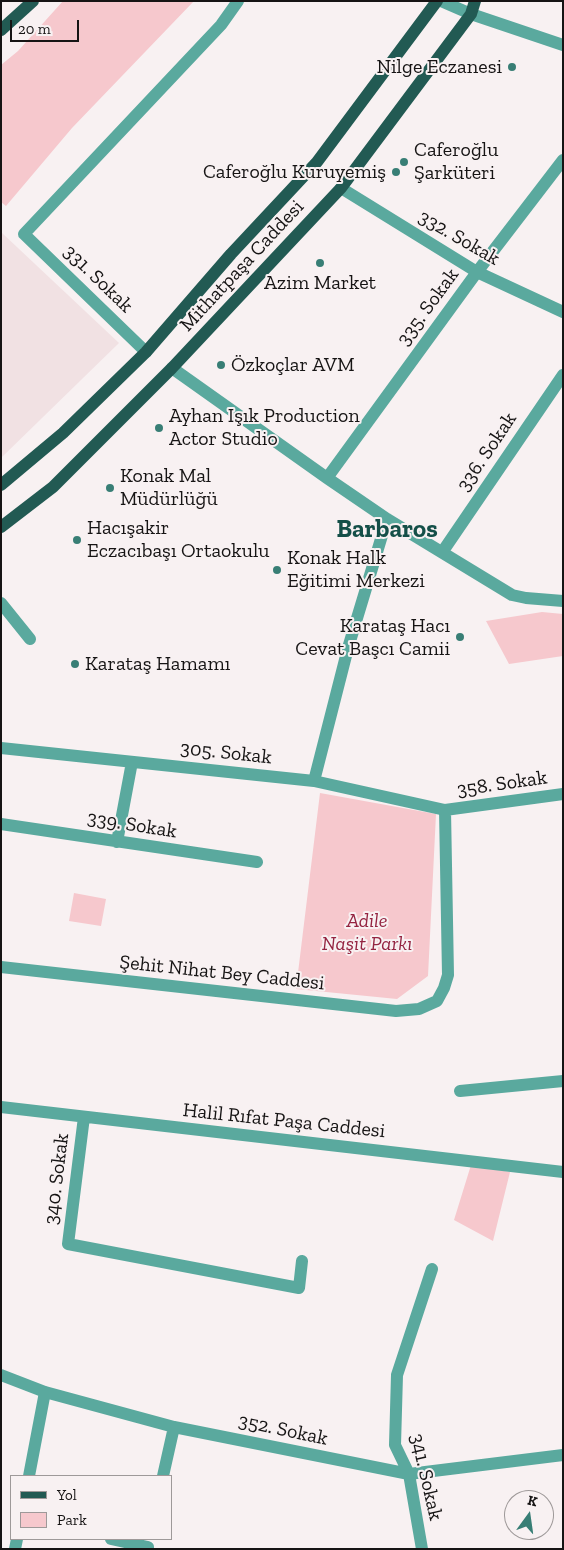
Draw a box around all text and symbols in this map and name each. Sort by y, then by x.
scale bar [12,10,81,42]
text: 20 m [18,20,51,38]
place label: Nilge Eczanesi [377,55,502,79]
marker: Nilge Eczanesi [506,61,518,73]
place label: Caferoğlu Şarküteri [414,138,498,185]
marker: Caferoğlu Şarküteri [398,156,410,168]
place label: Caferoğlu Kuruyemiş [203,160,386,184]
marker: Caferoğlu Kuruyemiş [390,166,402,178]
street label: Mithatpaşa Caddesi [175,195,309,337]
street label: 332. Sokak [414,205,504,271]
street label: 331. Sokak [58,240,138,318]
marker: Azim Market [314,257,326,269]
street label: 335. Sokak [392,264,464,350]
place label: Azim Market [264,271,376,295]
place label: Özkoçlar AVM [231,353,355,377]
marker: Özkoçlar AVM [215,359,227,371]
place label: Ayhan Işık Production Actor Studio [169,404,360,451]
street label: 336. Sokak [452,408,522,496]
marker: Ayhan Işık Production Actor Studio [153,422,165,434]
place label: Konak Mal Müdürlüğü [120,464,218,511]
marker: Konak Mal Müdürlüğü [104,482,116,494]
district label: Barbaros [336,515,438,545]
place label: Hacışakir Eczacıbaşı Ortaokulu [87,516,269,563]
marker: Hacışakir Eczacıbaşı Ortaokulu [71,534,83,546]
place label: Konak Halk Eğitimi Merkezi [287,546,425,593]
marker: Konak Halk Eğitimi Merkezi [271,564,283,576]
place label: Karataş Hacı Cevat Başcı Camii [295,614,450,661]
marker: Karataş Hacı Cevat Başcı Camii [454,631,466,643]
place label: Karataş Hamamı [85,652,230,676]
marker: Karataş Hamamı [69,658,81,670]
street label: 305. Sokak [179,736,273,770]
street label: 358. Sokak [455,766,549,802]
street label: 339. Sokak [86,806,178,844]
park label: Adile Naşit Parkı [322,909,412,956]
street label: Şehit Nihat Bey Caddesi [118,950,326,996]
street label: Halil Rıfat Paşa Caddesi [182,1098,386,1144]
street label: 340. Sokak [39,1132,75,1226]
street label: 352. Sokak [236,1409,330,1451]
street label: 341. Sokak [404,1431,448,1523]
legend [10,1475,172,1540]
text: Yol [57,1486,77,1504]
north arrow [504,1490,554,1540]
text: K [526,1492,539,1510]
text: Park [57,1511,87,1529]

